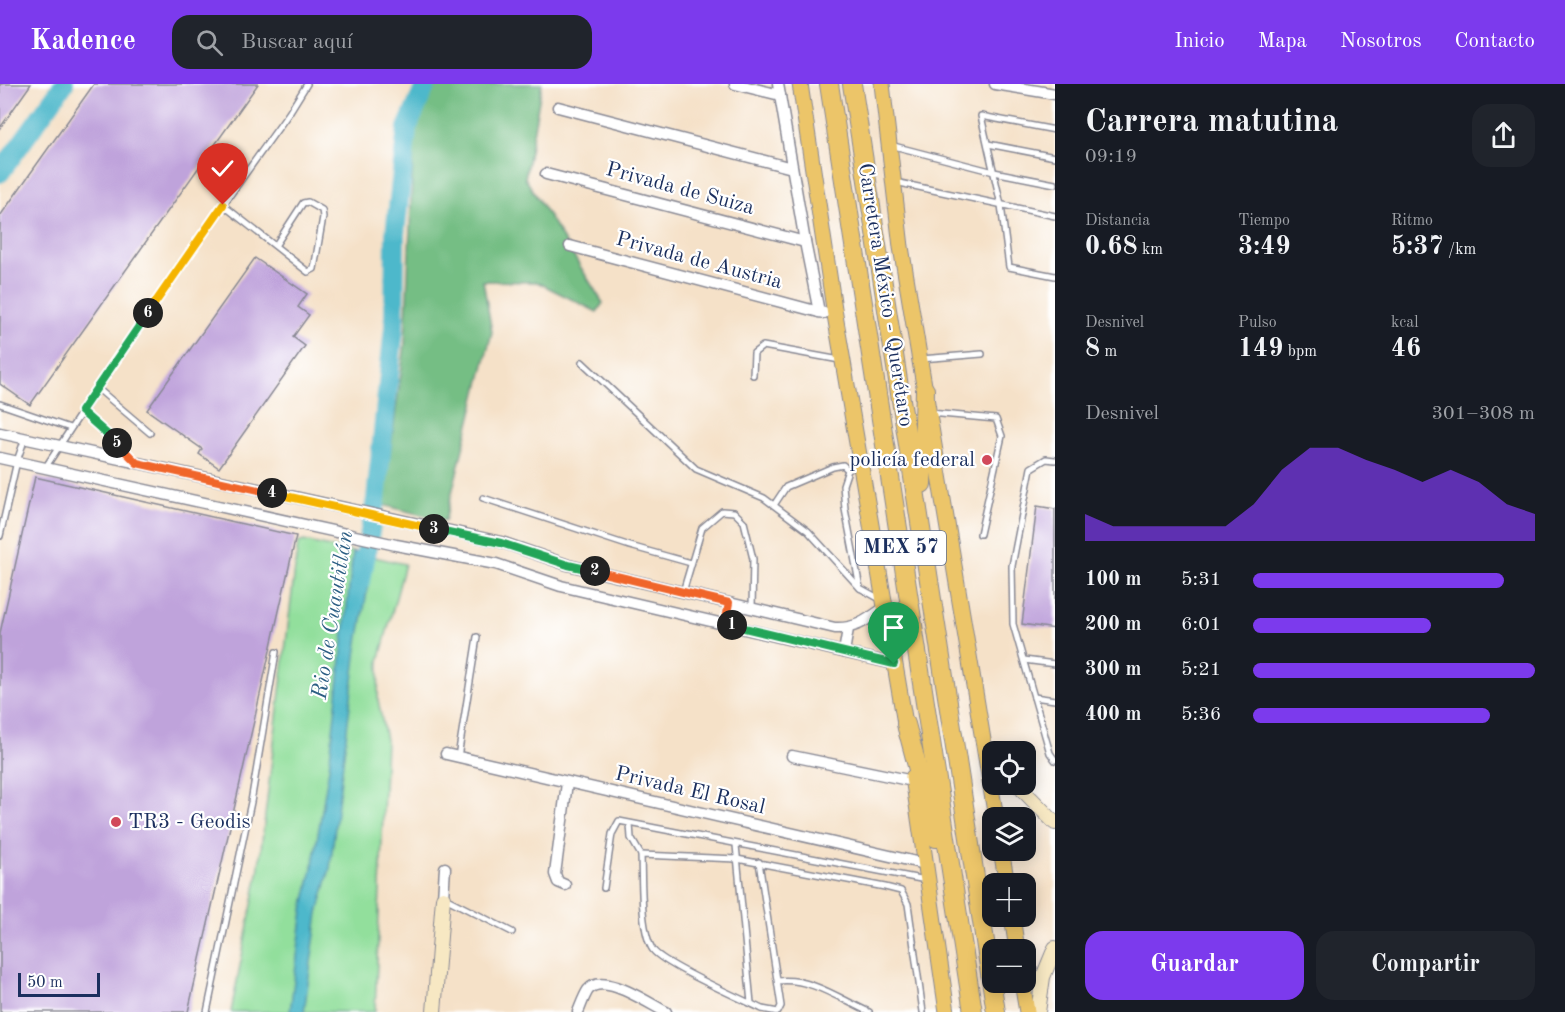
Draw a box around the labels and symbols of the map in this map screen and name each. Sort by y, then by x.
pin [197,143,248,205]
street label: Privada de Suiza [604,159,756,219]
street label: Carretera México - Querétaro [854,162,916,428]
street label: Privada de Austria [613,229,785,293]
pin: 6 [133,298,163,328]
pin: 5 [102,428,132,458]
place label: policía federal [849,450,975,471]
marker: policía federal [980,453,994,467]
pin: 4 [257,478,287,508]
pin: 3 [419,514,449,544]
water label: Rio de Cuautitlán [309,529,357,702]
road number: MEX 57 [856,531,946,565]
pin: 2 [580,556,610,586]
pin [868,602,919,664]
pin: 1 [717,610,747,640]
street label: Privada El Rosal [613,764,767,819]
place label: TR3 - Geodis [128,812,251,833]
marker: TR3 - Geodis [109,815,123,829]
scale bar [18,970,100,998]

